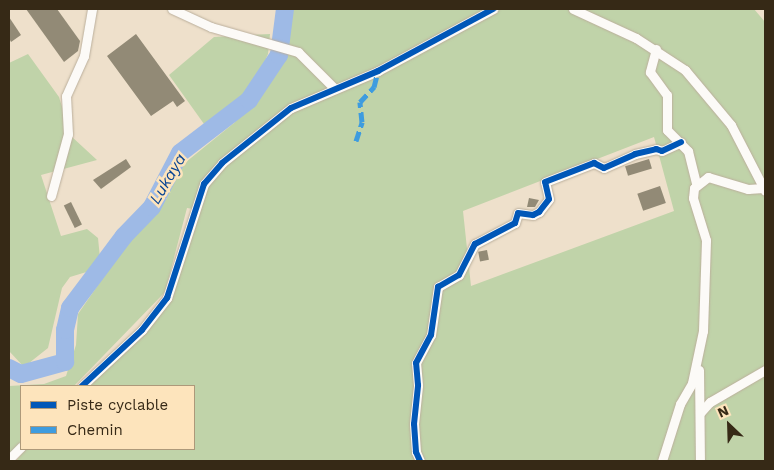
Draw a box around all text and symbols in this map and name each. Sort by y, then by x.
water label: Lukaya [146,150,190,208]
legend [20,385,195,450]
text: Piste cyclable [67,396,168,414]
north arrow [704,400,754,450]
text: N [715,402,731,421]
text: Chemin [67,421,123,439]

